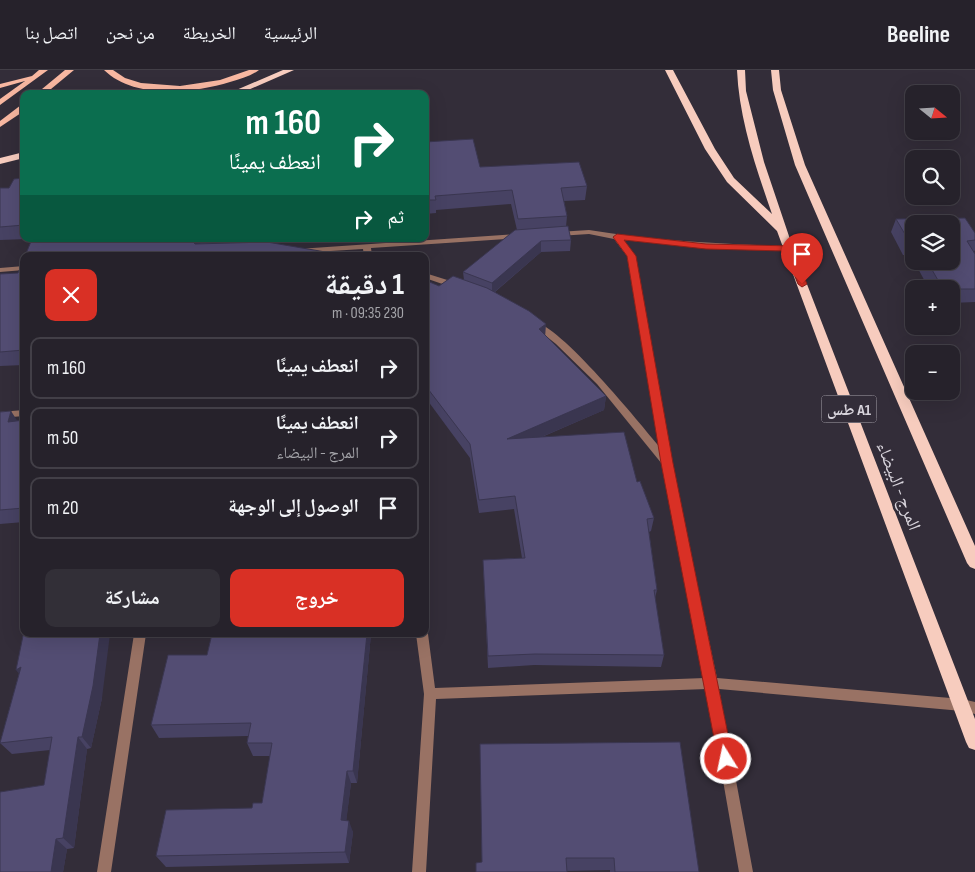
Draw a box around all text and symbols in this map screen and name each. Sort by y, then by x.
text: Beeline [887,20,950,49]
text: اتصل بنا [25,23,78,44]
text: من نحن [106,23,155,44]
text: الخريطة [183,23,236,44]
text: الرئيسية [264,23,317,44]
north arrow [905,85,960,140]
map controls [905,85,960,400]
text: 160 m [245,102,321,145]
icon: right [339,110,404,175]
text: انعطف يمينًا [229,149,321,176]
button: search [905,150,960,205]
icon: right [349,205,377,233]
text: ثم [387,206,404,229]
button: layers [905,215,960,270]
pin [781,233,823,284]
icon: arrive [788,240,816,268]
text: 1 دقيقة [325,267,404,303]
button: close [45,269,97,321]
button: + [905,280,960,335]
text: 230 m · 09:35 [332,304,404,323]
button: − [905,345,960,400]
icon: right [374,354,402,382]
text: انعطف يمينًا [275,355,359,378]
text: 160 m [47,357,86,380]
road number: طس A1 [822,396,876,422]
text: انعطف يمينًا [275,412,359,435]
icon: right [374,424,402,452]
text: 50 m [47,427,78,450]
street label: المرج - البيضاء [871,439,925,534]
text: المرج - البيضاء [276,444,359,463]
icon: arrive [374,494,402,522]
text: الوصول إلى الوجهة [228,495,359,518]
text: 20 m [47,497,79,520]
button: مشاركة [45,569,220,627]
button: خروج [230,569,404,627]
position arrow [699,732,751,784]

